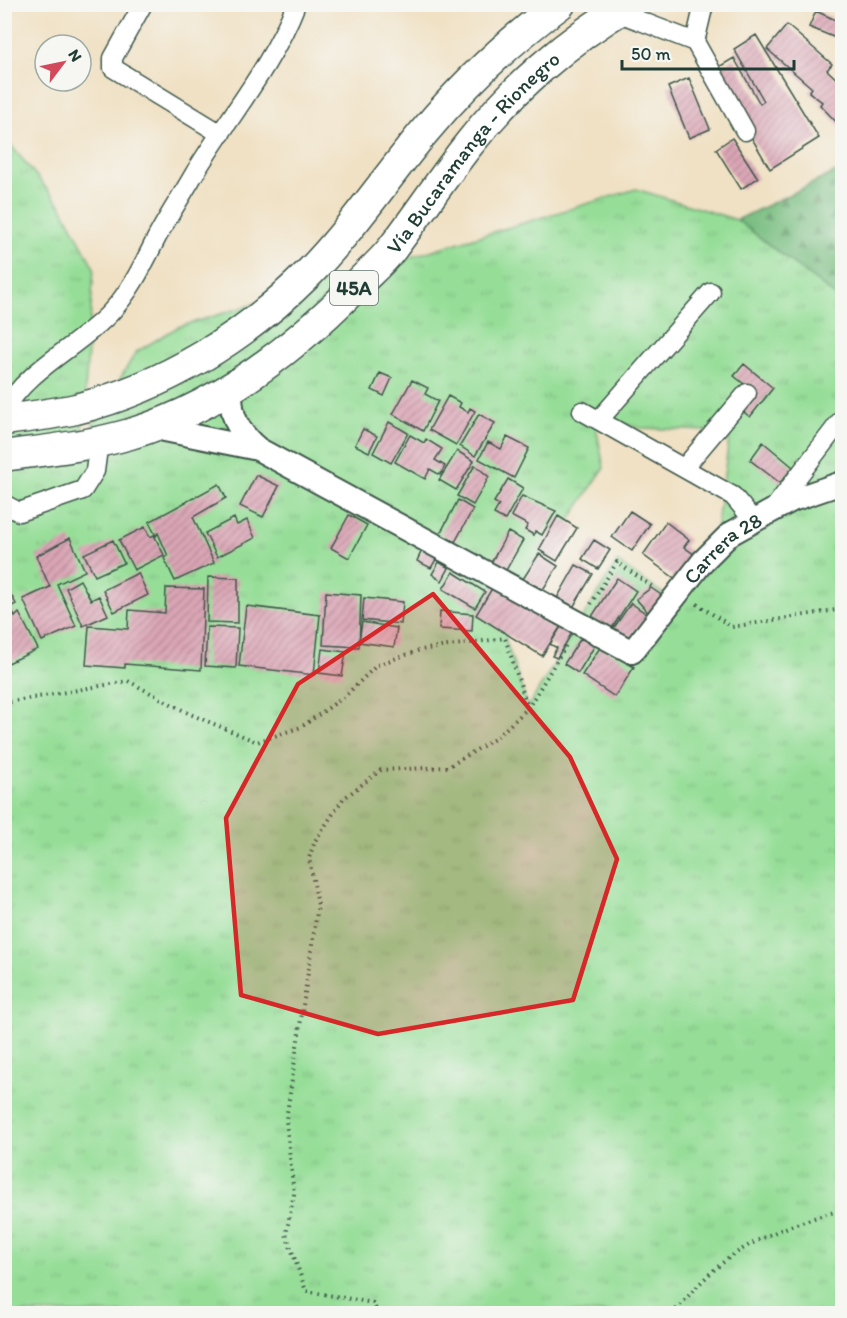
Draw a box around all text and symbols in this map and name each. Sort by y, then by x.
north arrow [33,33,93,93]
scale bar [622,33,794,71]
text: 50 m [631,43,671,65]
street label: Vía Bucaramanga - Rionegro [380,45,564,258]
text: N [64,46,86,65]
road number: 45A [330,271,378,305]
street label: Carrera 28 [678,507,766,589]

